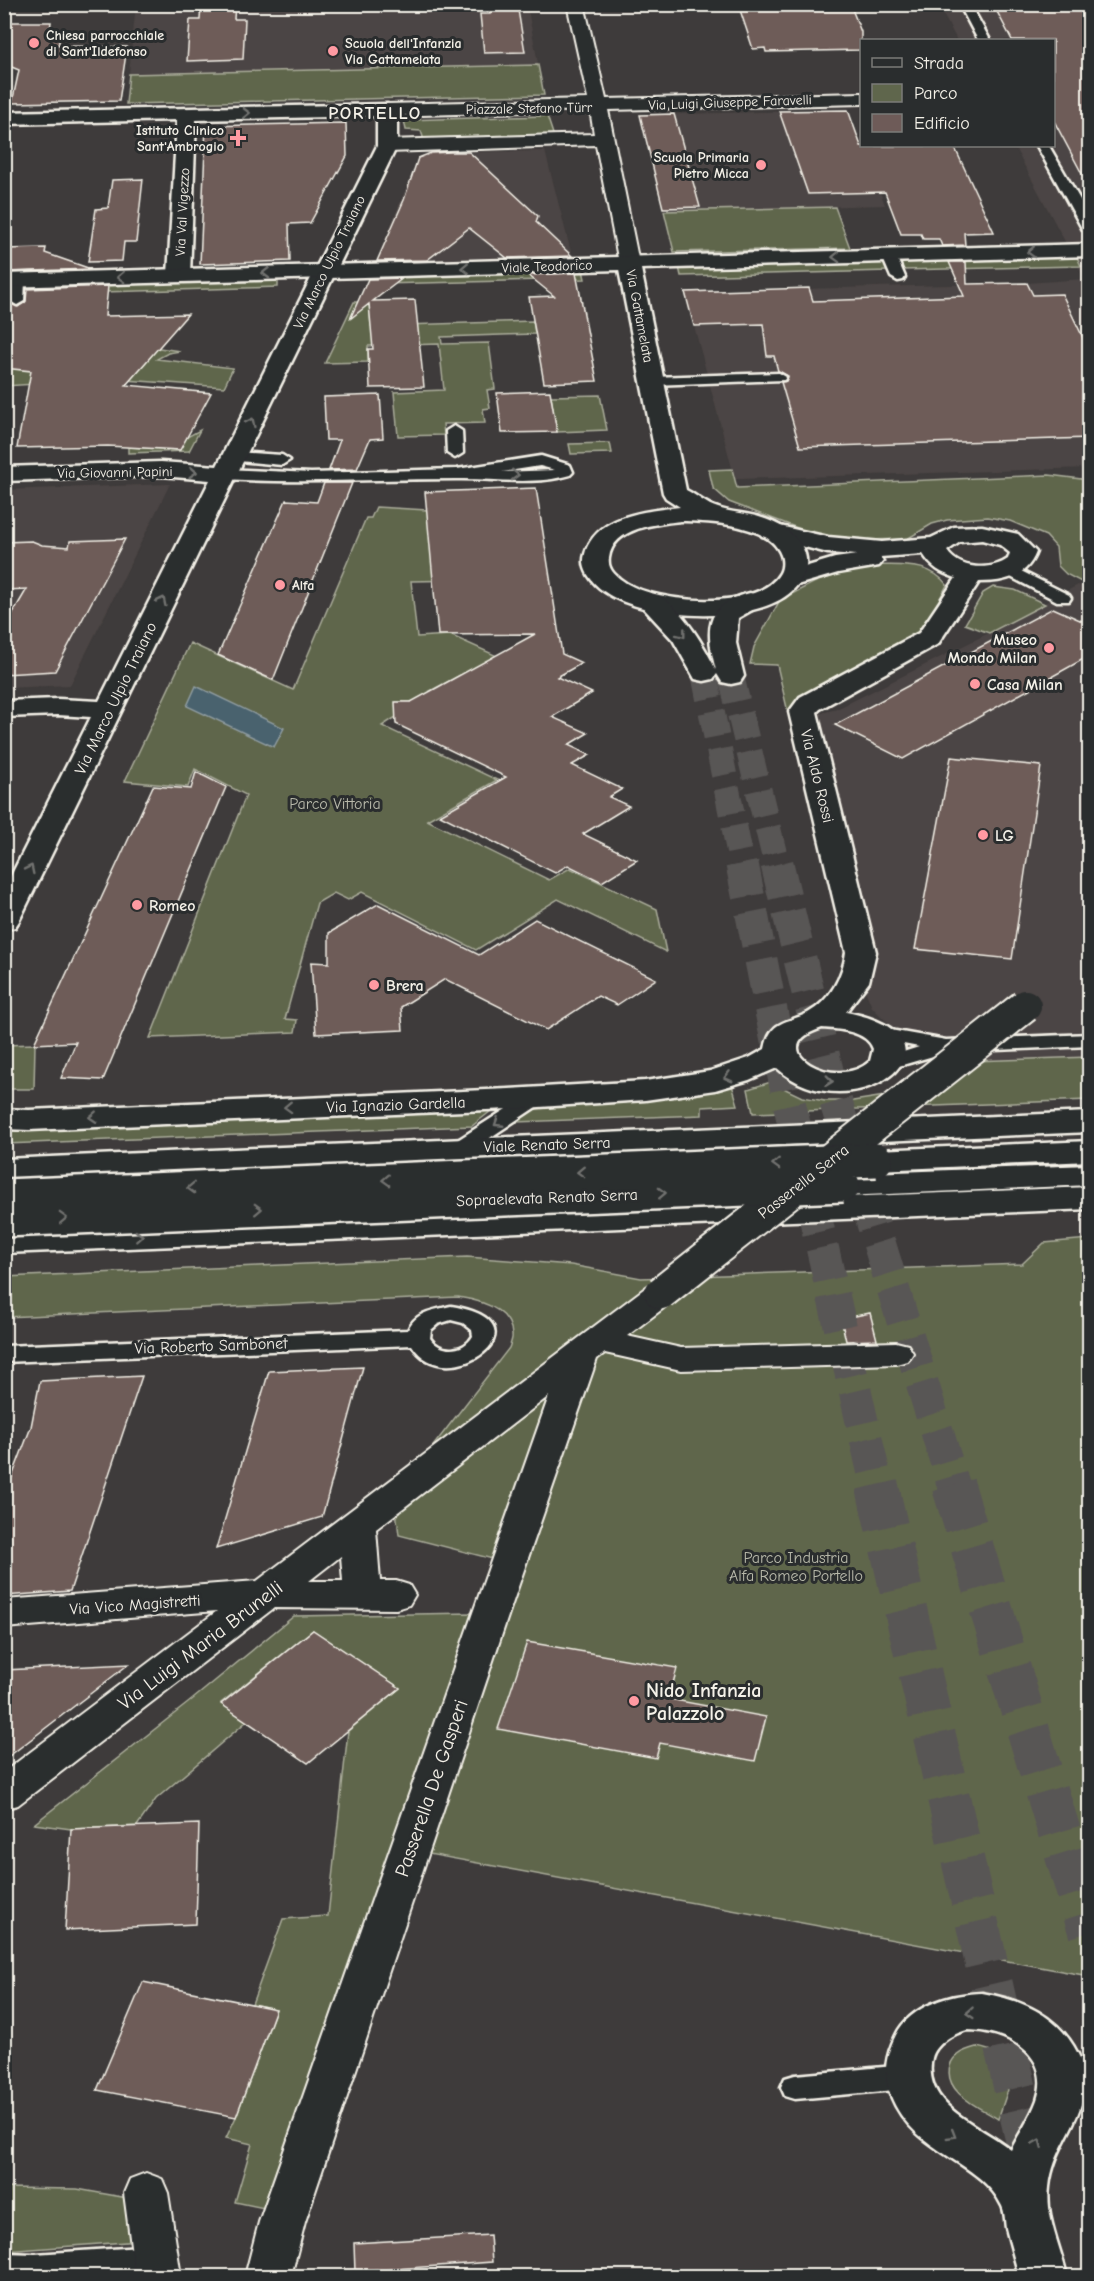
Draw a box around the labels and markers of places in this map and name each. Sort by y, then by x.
place label: Chiesa parrocchiale di Sant'Ildefonso [46,27,164,60]
place label: Scuola dell'Infanzia Via Gattamelata [345,35,462,68]
marker: Chiesa parrocchiale di Sant'Ildefonso [27,36,41,50]
marker: Scuola dell'Infanzia Via Gattamelata [326,44,340,58]
place label: Istituto Clinico Sant'Ambrogio [136,122,224,155]
marker: Istituto Clinico Sant'Ambrogio [229,129,247,147]
place label: Scuola Primaria Pietro Micca [654,149,749,182]
marker: Scuola Primaria Pietro Micca [754,158,768,172]
place label: Alfa [292,577,314,594]
marker: Alfa [273,578,287,592]
place label: Museo Mondo Milan [947,631,1037,667]
marker: Museo Mondo Milan [1042,641,1056,655]
place label: Casa Milan [987,676,1063,694]
marker: Casa Milan [968,677,982,691]
place label: LG [995,827,1014,845]
marker: LG [976,828,990,842]
place label: Romeo [149,897,195,915]
marker: Romeo [130,898,144,912]
place label: Brera [386,977,424,995]
marker: Brera [367,978,381,992]
place label: Nido Infanzia Palazzolo [646,1679,761,1725]
marker: Nido Infanzia Palazzolo [627,1694,641,1708]

